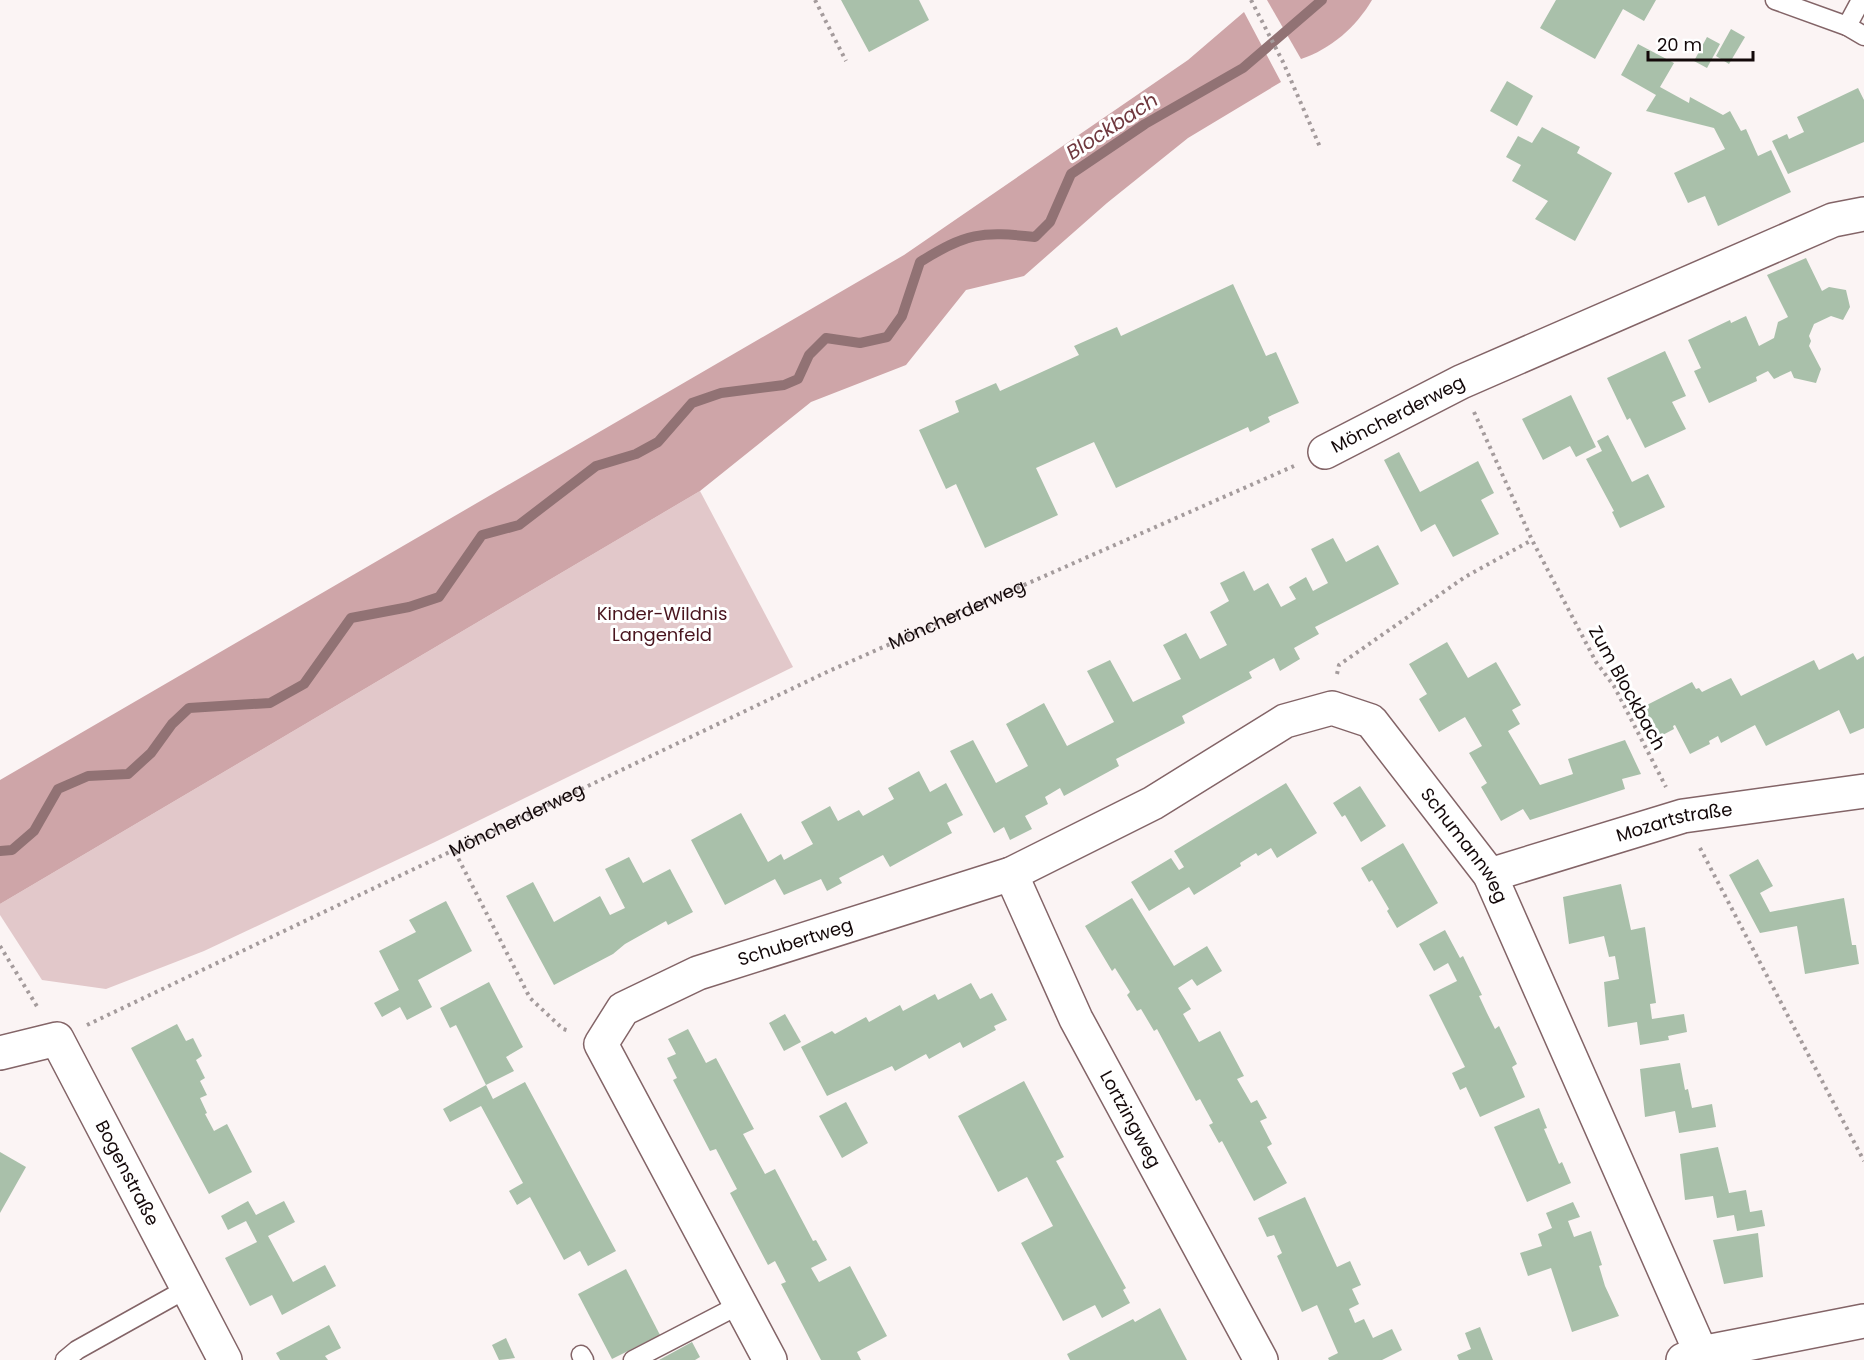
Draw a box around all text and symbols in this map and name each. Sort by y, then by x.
scale bar [1648,24,1753,62]
text: 20 m [1657,32,1702,57]
water label: Blockbach [1061,86,1163,166]
street label: Möncherderweg [1327,369,1469,459]
street label: Möncherderweg [884,573,1029,655]
park label: Kinder-Wildnis Langenfeld [597,601,727,647]
street label: Zum Blockbach [1583,621,1672,754]
street label: Möncherderweg [445,777,588,863]
street label: Schumannweg [1415,782,1514,907]
street label: Mozartstraße [1613,796,1734,848]
street label: Schubertweg [735,912,856,972]
street label: Lortzingweg [1094,1066,1167,1172]
street label: Bogenstraße [90,1116,166,1230]

